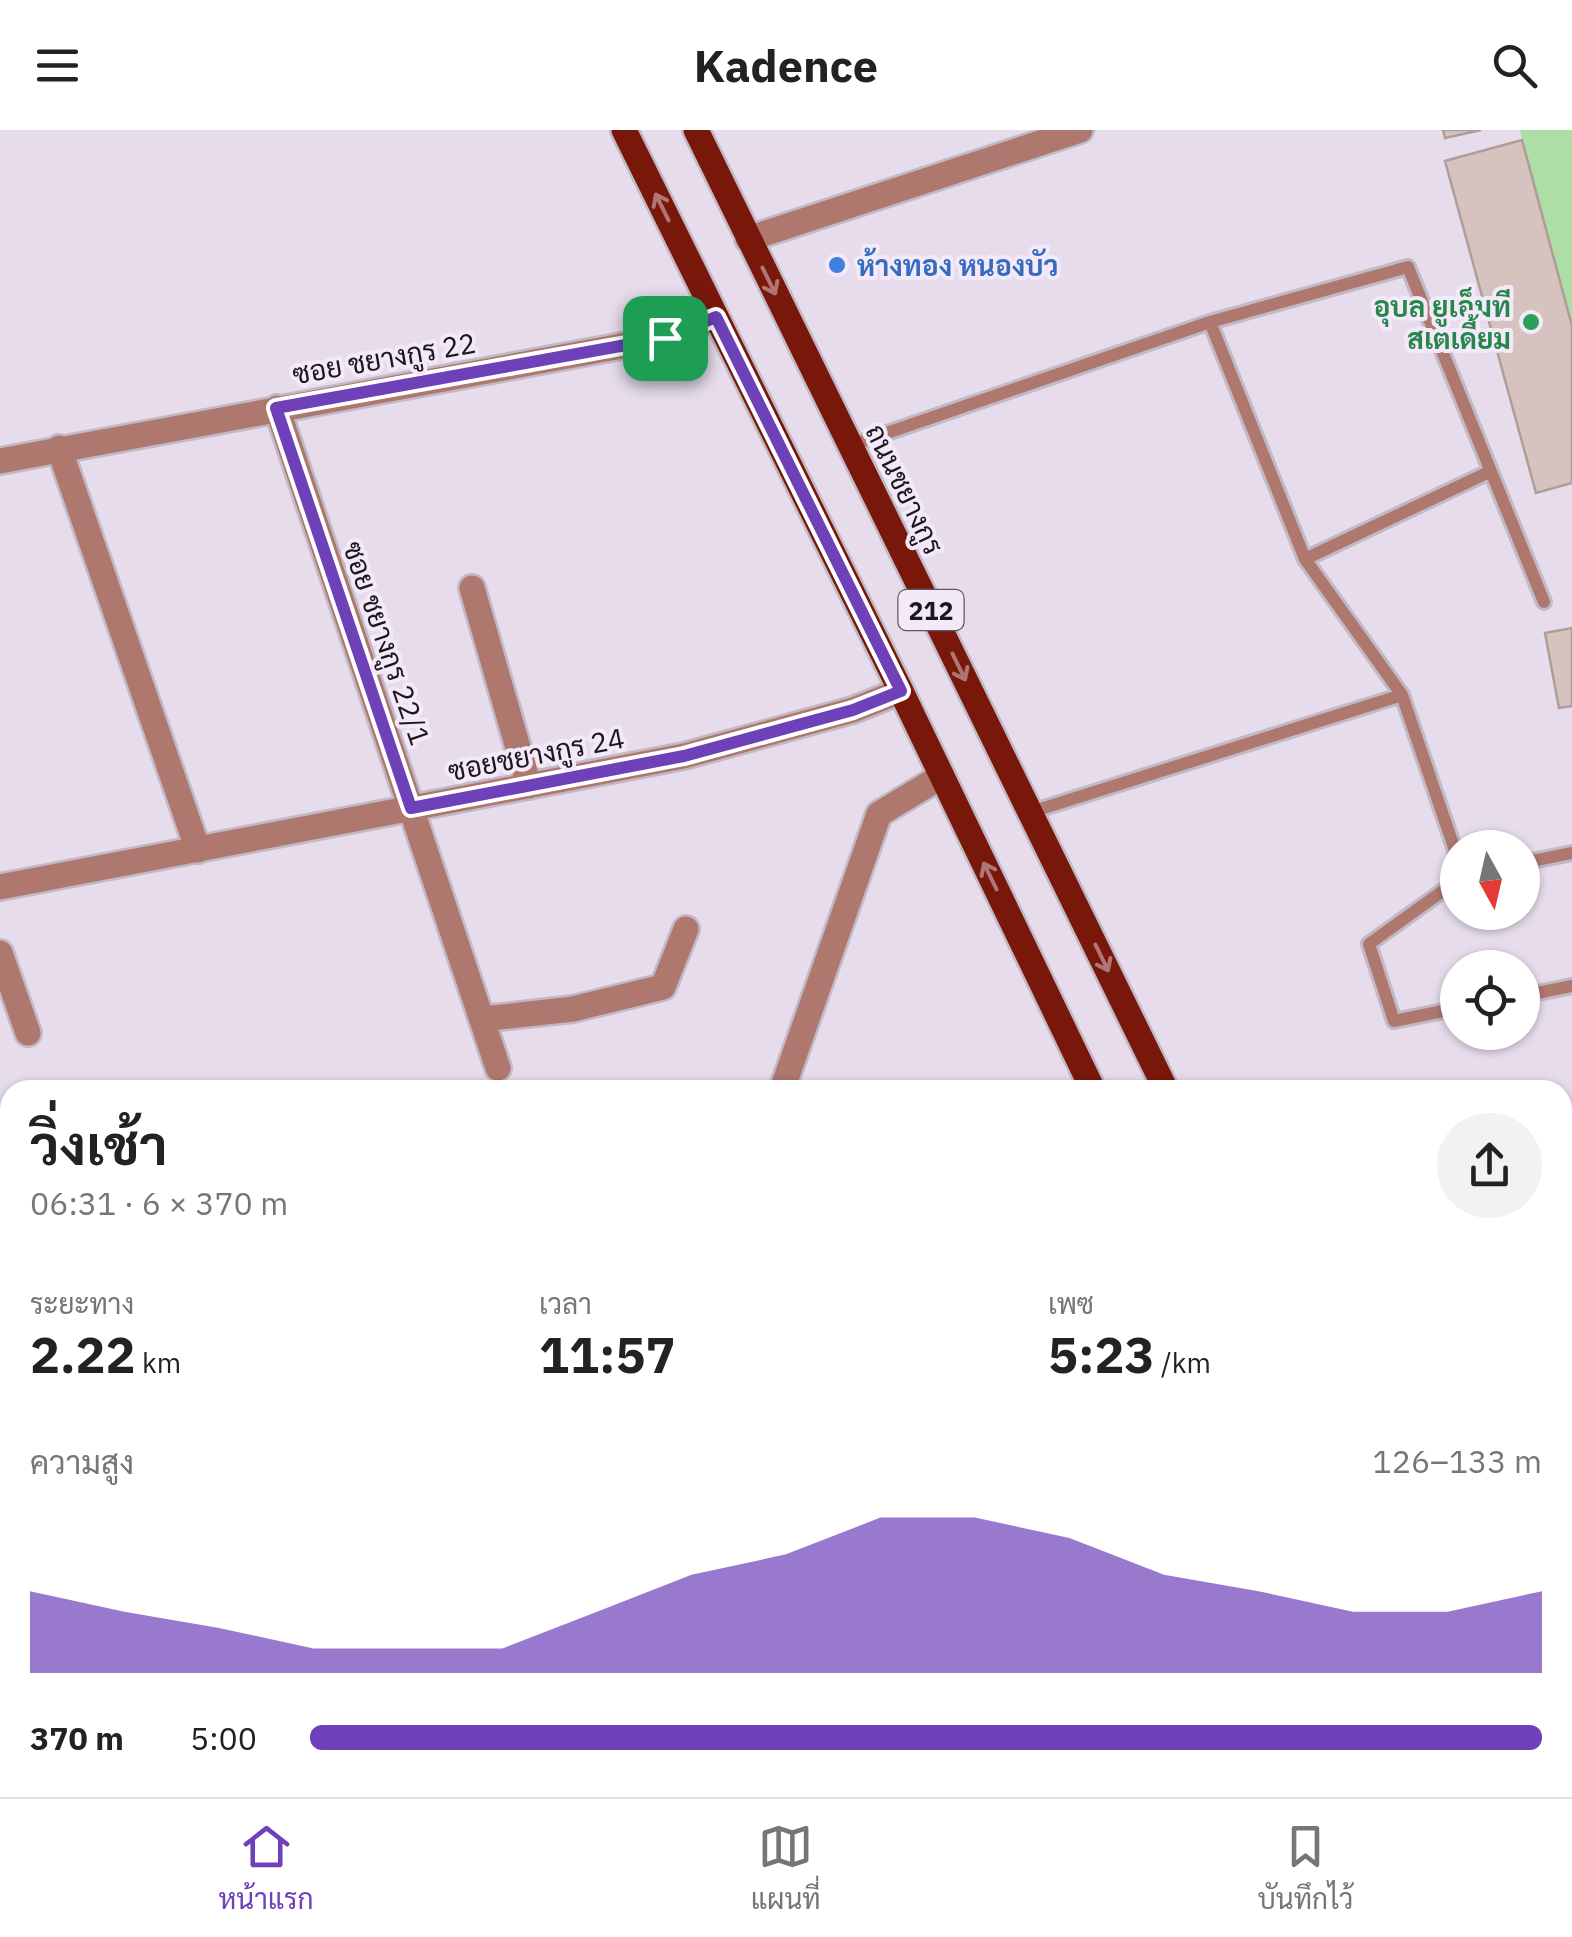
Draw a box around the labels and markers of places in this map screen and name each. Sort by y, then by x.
place label: ห้างทอง หนองบัว [857,247,1059,284]
marker: ห้างทอง หนองบัว [826,254,848,276]
place label: อุบล ยูเอ็มที สเตเดี้ยม [1374,287,1511,357]
pin [623,296,708,381]
marker: อุบล ยูเอ็มที สเตเดี้ยม [1520,311,1542,333]

